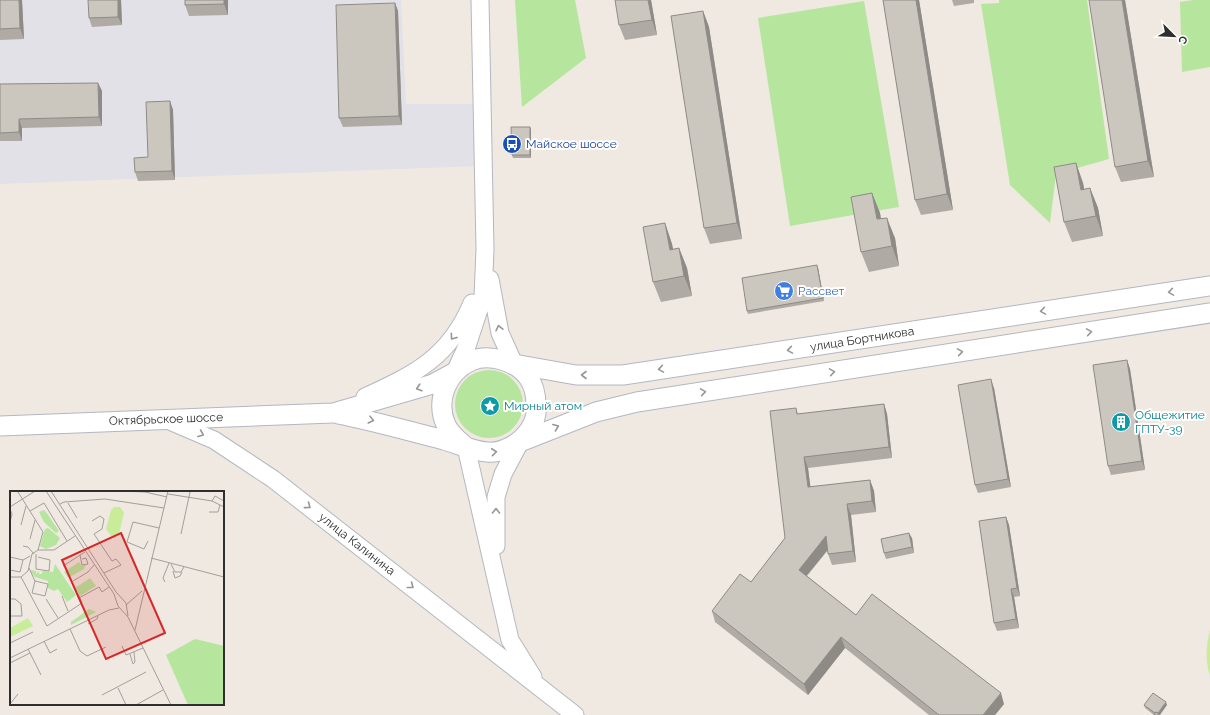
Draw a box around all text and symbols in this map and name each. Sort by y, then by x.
north arrow [1154,16,1194,56]
text: С [1175,34,1190,46]
bus stop icon: Майское шоссе [501,133,523,155]
place label: Майское шоссе [526,137,617,151]
supermarket icon: Рассвет [773,280,795,302]
place label: Рассвет [798,284,845,298]
one-way arrow [1168,287,1175,296]
one-way arrow [1040,306,1046,315]
one-way arrow [496,324,504,331]
street label: улица Бортникова [809,324,915,354]
one-way arrow [1086,328,1092,337]
one-way arrow [450,333,458,340]
one-way arrow [787,345,793,354]
one-way arrow [957,348,963,357]
one-way arrow [658,364,664,373]
one-way arrow [829,368,835,377]
one-way arrow [581,371,587,379]
one-way arrow [416,383,423,392]
one-way arrow [700,388,706,397]
place icon: Мирный атом [479,395,501,417]
place label: Мирный атом [504,399,582,413]
place label: Общежитие ГПТУ-39 [1135,408,1205,436]
street label: Октябрьское шоссе [109,410,223,428]
building icon: Общежитие ГПТУ-39 [1110,411,1132,433]
one-way arrow [368,416,374,424]
one-way arrow [552,423,559,431]
one-way arrow [197,430,204,438]
one-way arrow [490,447,497,456]
inset map [10,491,224,705]
one-way arrow [304,502,311,509]
one-way arrow [492,508,500,514]
street label: улица Калинина [316,510,398,578]
one-way arrow [407,582,414,589]

